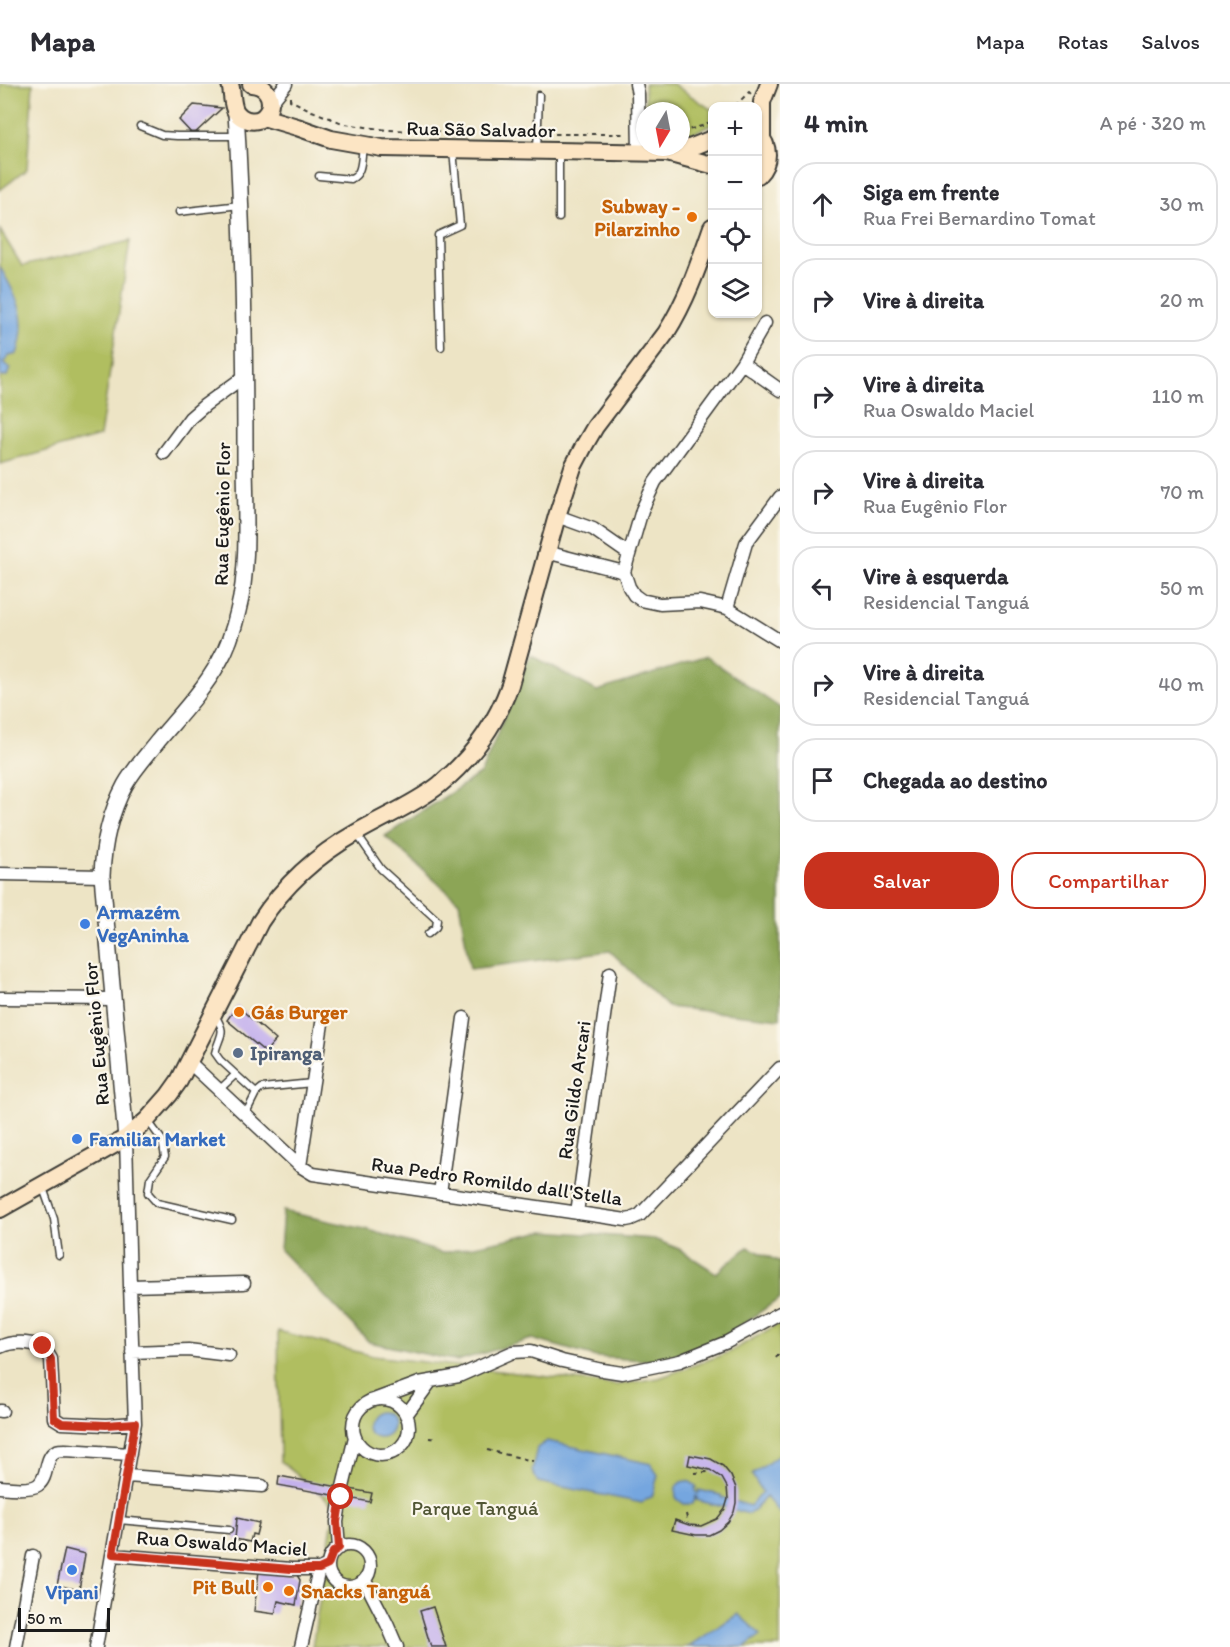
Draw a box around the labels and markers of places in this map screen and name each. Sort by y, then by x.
place label: Subway - Pilarzinho [594,194,680,241]
marker: Subway - Pilarzinho [685,210,699,224]
place label: Armazém VegAninha [96,900,189,948]
marker: Armazém VegAninha [78,917,92,931]
place label: Gás Burger [251,1000,349,1025]
marker: Gás Burger [232,1005,246,1019]
place label: Ipiranga [250,1041,323,1066]
marker: Ipiranga [231,1046,245,1060]
place label: Familiar Market [89,1127,226,1151]
marker: Familiar Market [70,1132,84,1146]
marker: Vipani [65,1563,79,1577]
place label: Pit Bull [193,1575,256,1599]
place label: Snacks Tanguá [301,1579,431,1604]
place label: Vipani [45,1580,99,1605]
marker: Pit Bull [261,1580,275,1594]
marker: Snacks Tanguá [282,1584,296,1598]

